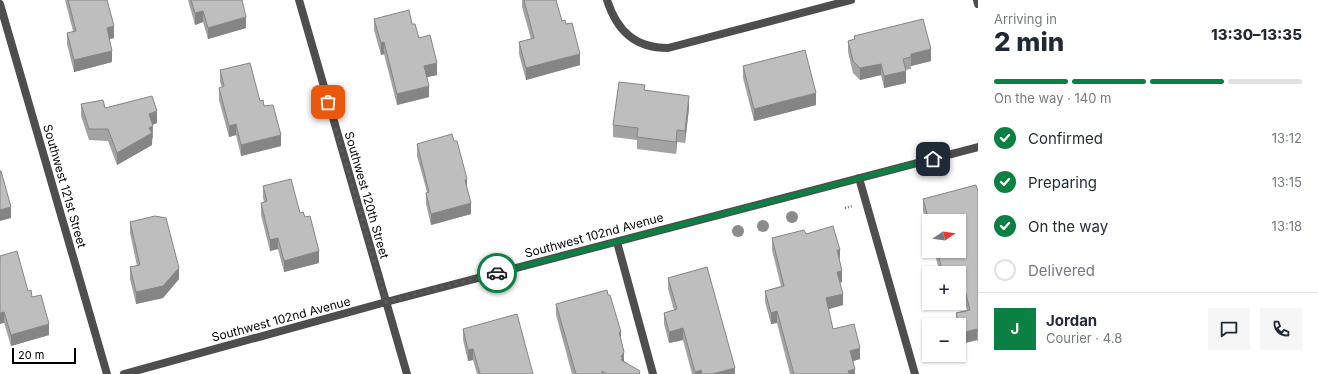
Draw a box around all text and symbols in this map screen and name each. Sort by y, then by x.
text: Arriving in [994,11,1057,27]
text: 13:30–13:35 [1211,25,1302,44]
text: 2 min [994,26,1064,57]
pin [311,85,345,119]
text: On the way · 140 m [994,90,1112,106]
icon: bag [317,91,339,113]
street label: Southwest 121st Street [40,122,90,250]
icon: check [994,127,1016,149]
text: Confirmed [1028,129,1103,148]
street label: Southwest 120th Street [342,130,392,260]
text: 13:12 [1272,130,1302,146]
pin [916,142,950,176]
icon: home [922,148,944,170]
icon: check [994,171,1016,193]
text: Preparing [1028,173,1097,192]
text: 13:15 [1272,174,1302,190]
street label: Southwest 102nd Avenue [523,209,665,261]
north arrow [922,214,966,258]
map controls [922,214,966,362]
icon: check [994,215,1016,237]
text: On the way [1028,217,1108,236]
text: 13:18 [1272,218,1302,234]
courier [477,253,517,293]
text: Delivered [1028,261,1095,280]
icon: car [486,262,508,284]
button: + [922,266,966,310]
street label: Southwest 102nd Avenue [210,293,352,345]
button: chat [1208,308,1250,350]
button: phone [1260,308,1302,350]
text: Jordan [1046,311,1097,330]
button: − [922,318,966,362]
text: J [1011,319,1019,338]
text: Courier · 4.8 [1046,330,1122,346]
scale bar [12,346,76,365]
text: 20 m [18,348,44,362]

